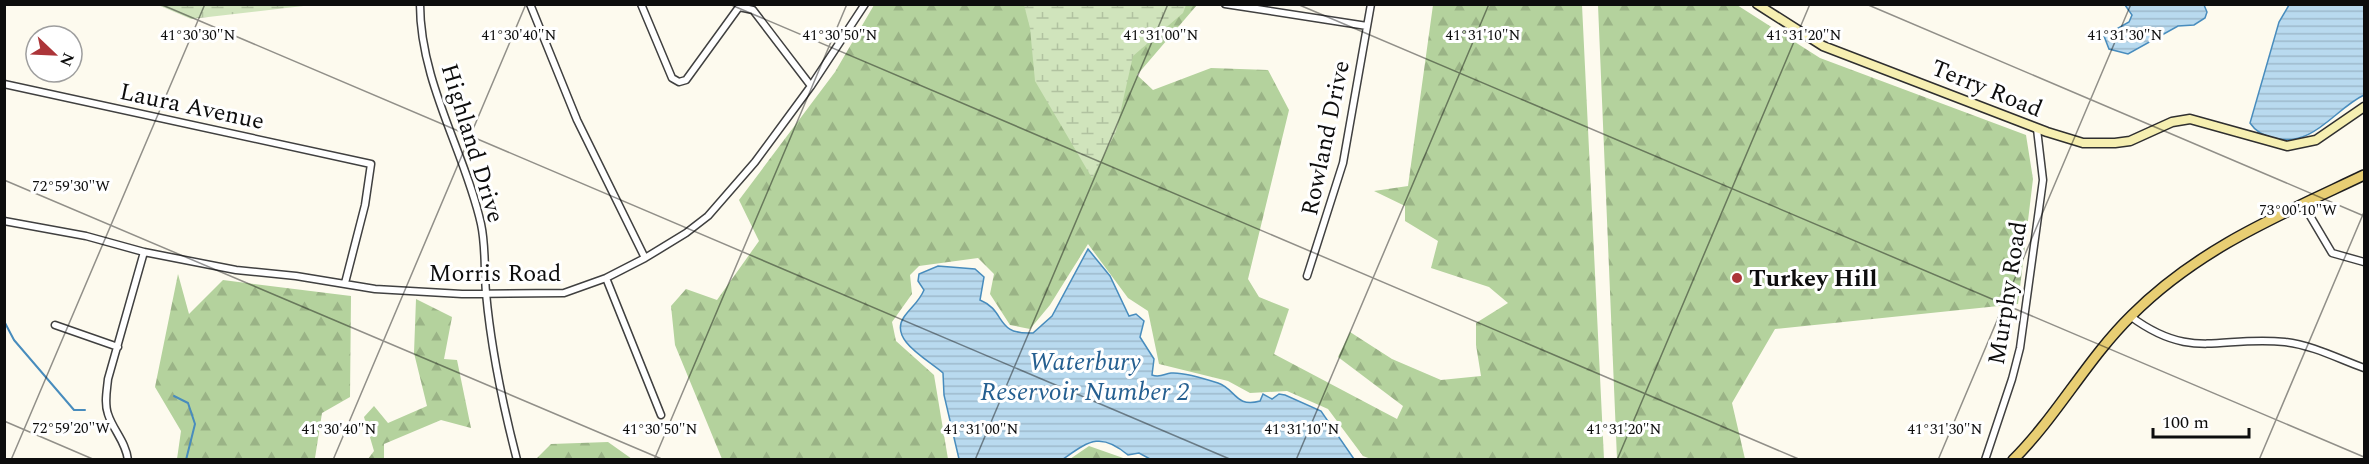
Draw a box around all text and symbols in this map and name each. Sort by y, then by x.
north arrow [24,24,84,84]
text: 41°30'30"N [161,24,236,47]
text: 41°30'40"N [482,24,557,47]
text: 41°30'50"N [803,24,878,47]
text: 41°31'00"N [1124,24,1199,47]
text: 41°31'10"N [1446,24,1521,47]
text: 41°31'20"N [1767,24,1842,47]
text: 41°31'30"N [2088,24,2163,47]
text: N [53,49,80,70]
street label: Terry Road [1926,50,2048,128]
street label: Rowland Drive [1292,57,1360,219]
street label: Highland Drive [431,59,513,227]
street label: Laura Avenue [116,74,267,140]
text: 72°59'30"W [32,175,110,198]
text: 73°00'10"W [2259,199,2337,222]
street label: Murphy Road [1979,219,2037,368]
street label: Morris Road [428,256,562,292]
place label: Turkey Hill [1749,261,1878,297]
marker: Turkey Hill [1730,271,1744,285]
water label: Waterbury Reservoir Number 2 [980,342,1190,412]
scale bar [2153,401,2249,439]
text: 100 m [2162,409,2209,436]
text: 72°59'20"W [32,417,110,440]
text: 41°30'40"N [302,418,377,441]
text: 41°30'50"N [623,418,698,441]
text: 41°31'00"N [944,418,1019,441]
text: 41°31'10"N [1265,418,1340,441]
text: 41°31'20"N [1587,418,1662,441]
text: 41°31'30"N [1908,418,1983,441]

